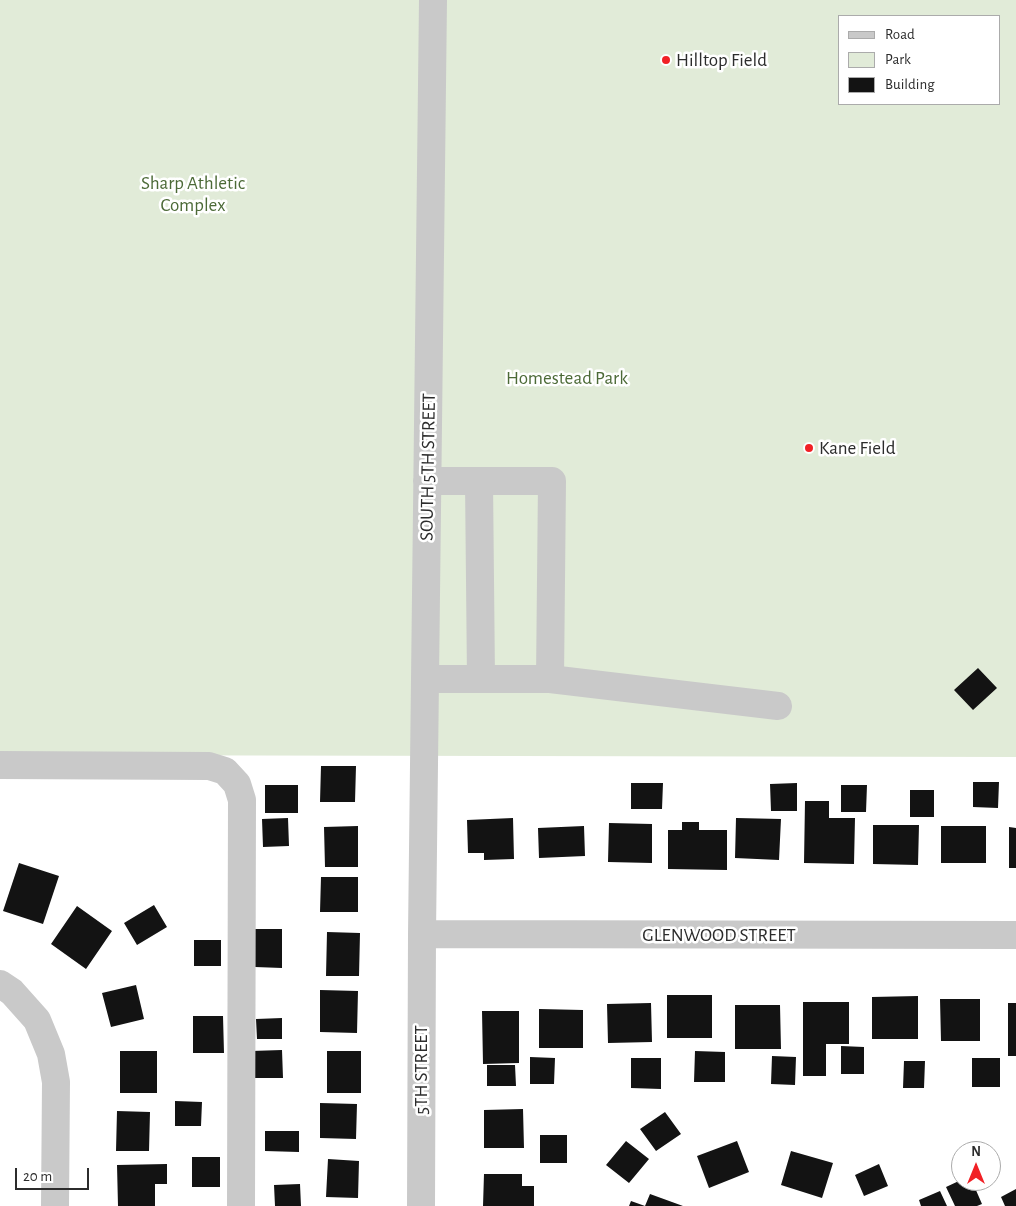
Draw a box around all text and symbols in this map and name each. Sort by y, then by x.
legend [838,15,1001,105]
text: Road [885,27,915,42]
place label: Hilltop Field [676,49,767,71]
text: Park [885,52,911,67]
marker: Hilltop Field [660,54,672,66]
text: Building [885,77,935,92]
park label: Sharp Athletic Complex [141,172,245,216]
park label: Homestead Park [506,367,628,389]
street label: SOUTH 5TH STREET [415,393,441,541]
place label: Kane Field [819,437,896,459]
marker: Kane Field [803,442,815,454]
street label: GLENWOOD STREET [642,924,796,946]
street label: 5TH STREET [410,1025,432,1115]
north arrow [951,1141,1001,1191]
text: N [971,1145,981,1159]
scale bar [18,1158,91,1190]
text: 20 m [23,1169,52,1184]

